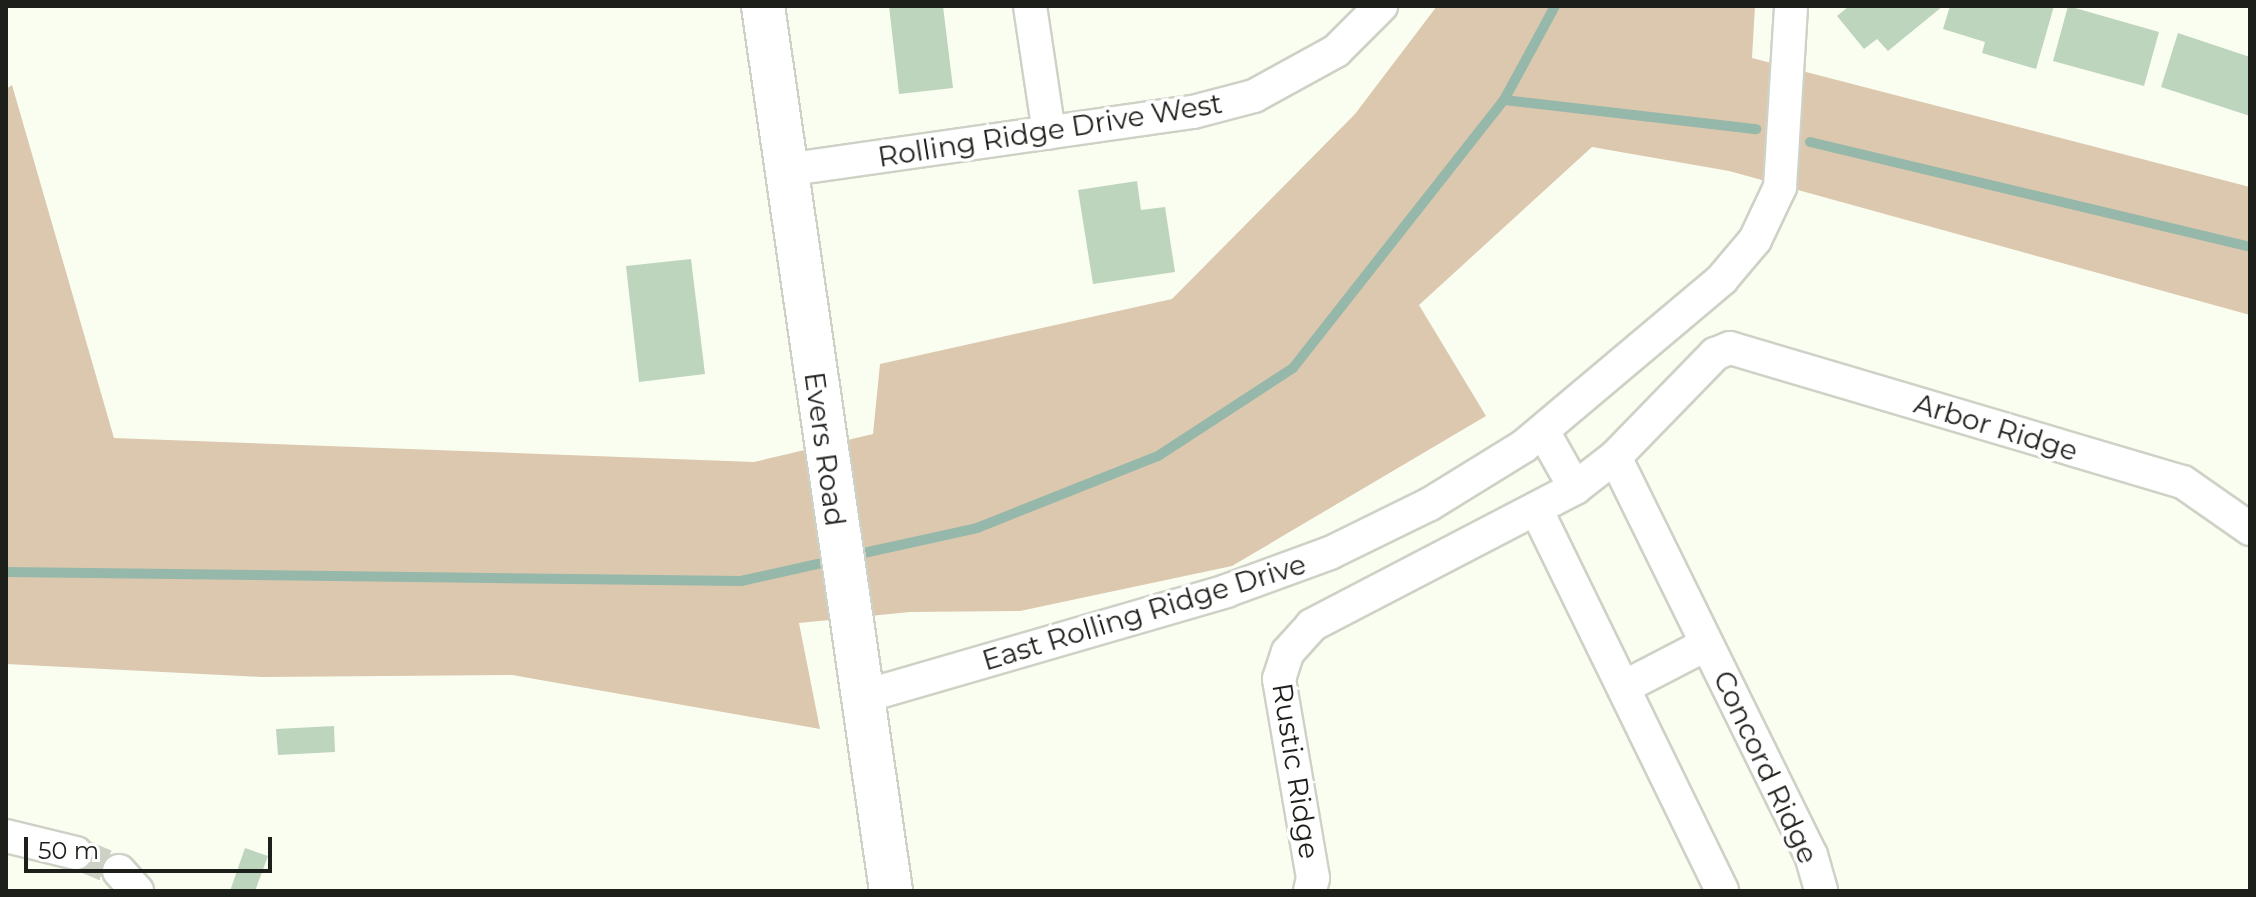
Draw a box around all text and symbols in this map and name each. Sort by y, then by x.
street label: Rolling Ridge Drive West [875,86,1225,174]
street label: Evers Road [798,370,852,528]
street label: Arbor Ridge [1910,386,2082,468]
street label: East Rolling Ridge Drive [978,547,1310,677]
street label: Concord Ridge [1707,665,1825,869]
street label: Rustic Ridge [1266,681,1326,861]
scale bar [28,821,276,871]
text: 50 m [38,836,99,865]

